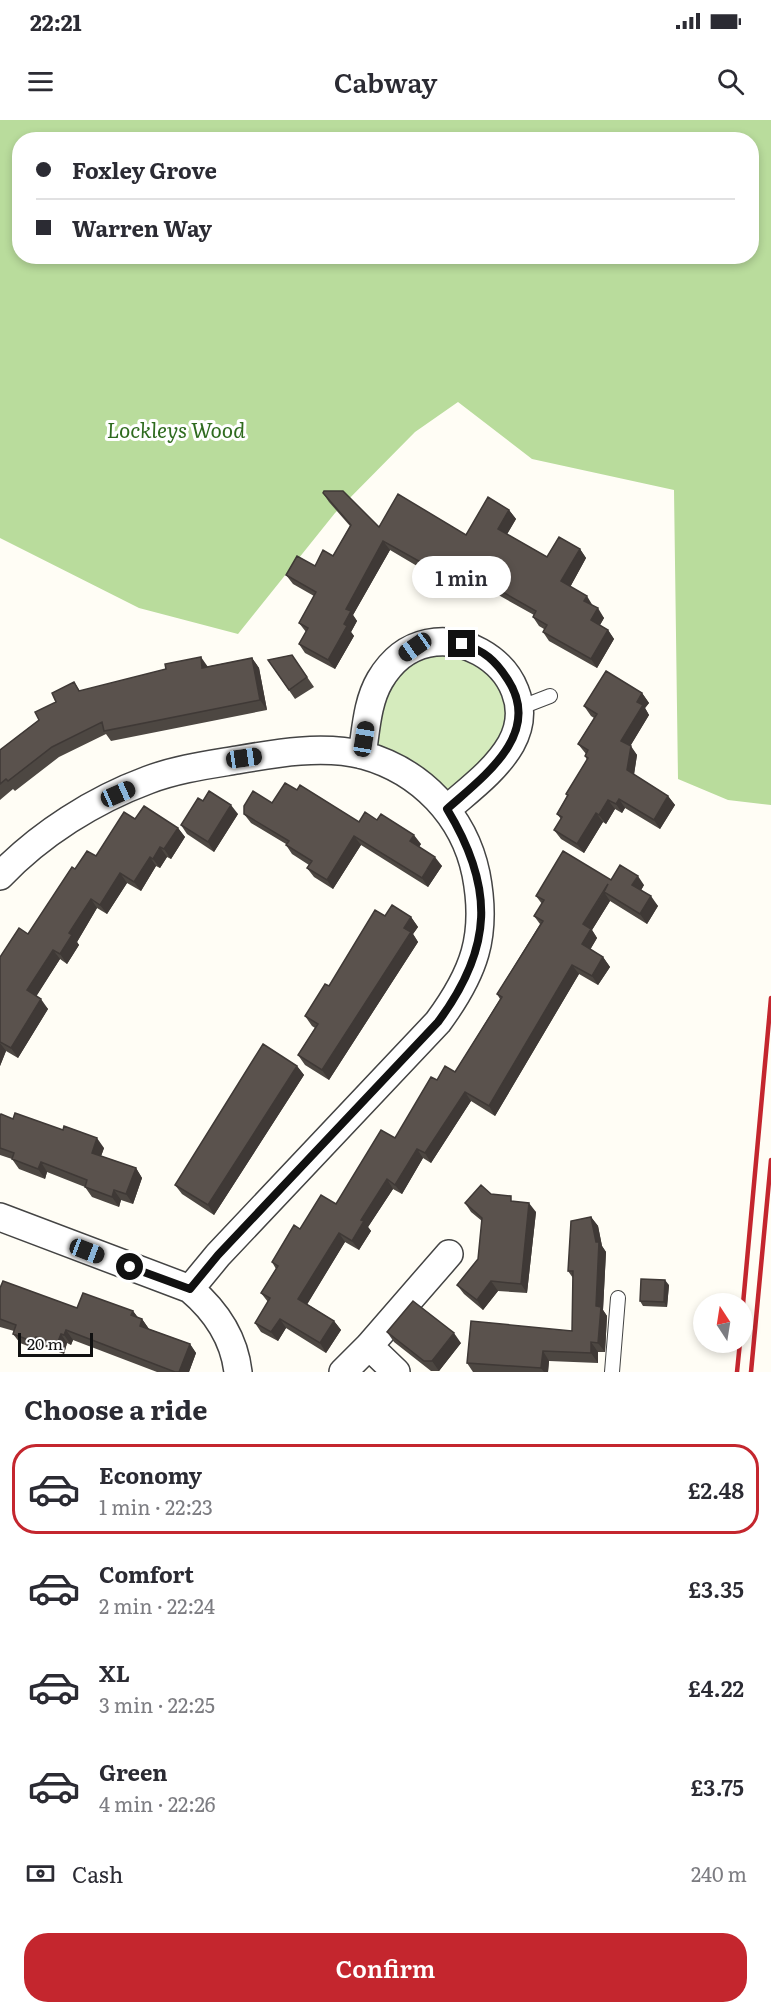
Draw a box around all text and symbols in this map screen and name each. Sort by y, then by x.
text: 22:21 [30,5,82,38]
text: Cabway [334,61,437,101]
icon: menu [24,65,57,98]
icon: search [714,65,747,98]
text: Foxley Grove [72,153,217,186]
text: Warren Way [72,211,212,244]
park label: Lockleys Wood [107,413,245,444]
callout: 1 min [412,557,512,599]
text: 1 min [435,562,488,592]
car [395,629,435,665]
route end [448,630,475,657]
car [352,720,376,758]
car [225,747,263,769]
car [98,778,138,810]
car [67,1236,107,1266]
route start [116,1253,143,1280]
north arrow [693,1293,753,1353]
map controls [693,1293,753,1353]
scale bar [18,1330,93,1358]
text: 20 m [27,1331,63,1355]
text: Choose a ride [24,1388,207,1428]
text: Economy [99,1458,202,1491]
icon: car [27,1462,81,1516]
text: £2.48 [688,1473,744,1506]
text: 1 min · 22:23 [99,1491,213,1521]
text: Comfort [99,1557,194,1590]
icon: car [27,1561,81,1615]
text: £3.35 [688,1572,744,1605]
text: 2 min · 22:24 [99,1590,215,1620]
text: XL [99,1656,130,1689]
icon: car [27,1660,81,1714]
text: £4.22 [688,1671,744,1704]
text: 3 min · 22:25 [99,1689,215,1719]
text: Green [99,1755,168,1788]
icon: car [27,1759,81,1813]
text: £3.75 [691,1770,744,1803]
text: 4 min · 22:26 [99,1788,216,1818]
icon: cash [24,1857,57,1890]
text: Cash [72,1857,123,1890]
text: 240 m [691,1858,747,1888]
button: Confirm [24,1933,747,2002]

